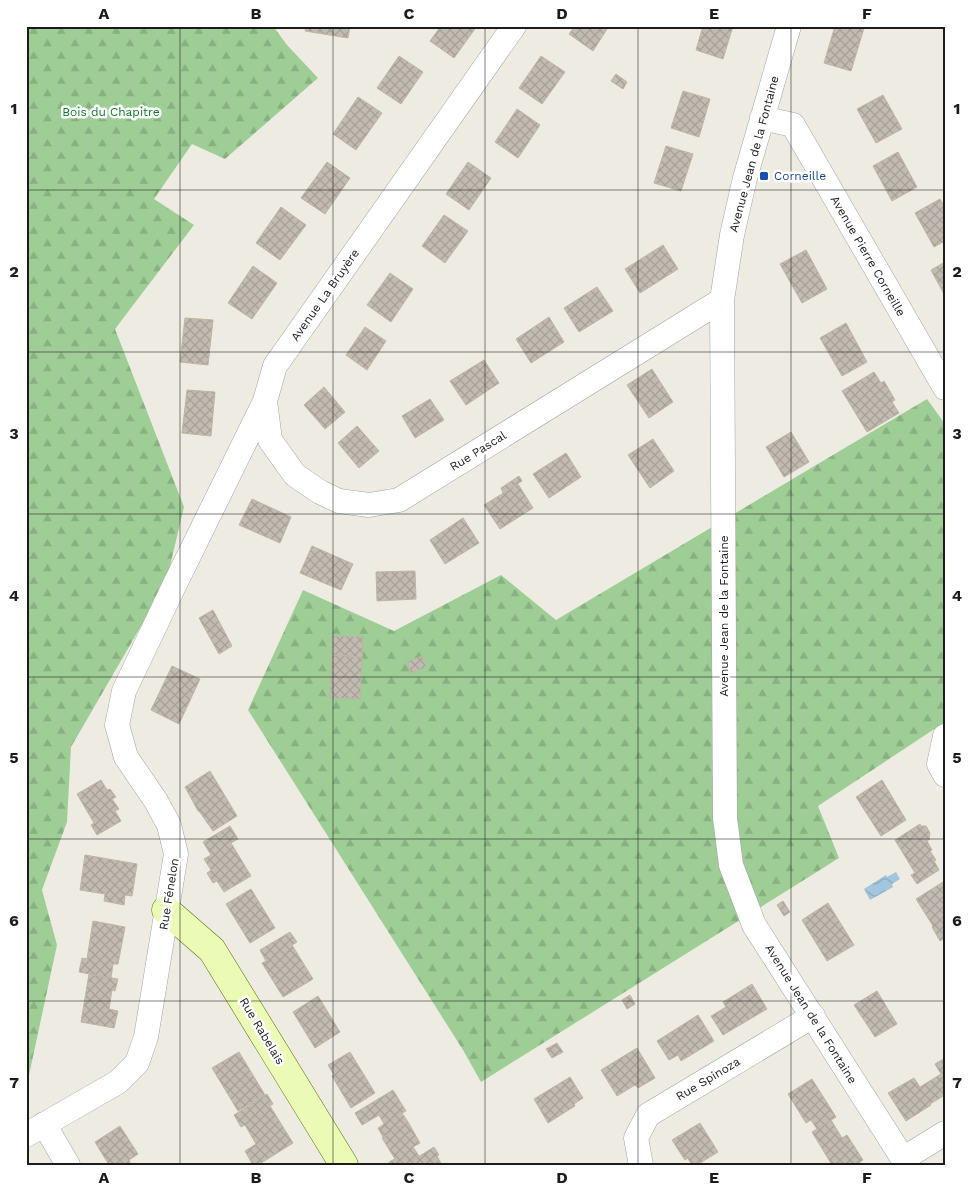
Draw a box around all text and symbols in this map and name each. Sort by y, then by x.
text: A [99,4,110,23]
text: B [251,4,262,23]
text: C [404,4,415,23]
text: D [556,4,568,23]
text: E [709,4,719,23]
text: F [862,4,872,23]
street label: Avenue Jean de la Fontaine [726,74,782,234]
text: 1 [11,99,17,118]
text: 1 [954,99,960,118]
park label: Bois du Chapitre [62,105,160,119]
place label: Corneille [774,169,826,183]
marker: Corneille [758,170,770,182]
street label: Avenue Pierre Corneille [828,193,908,319]
street label: Avenue La Bruyère [288,246,362,344]
text: 2 [9,262,19,281]
text: 2 [952,262,962,281]
text: 3 [9,424,19,443]
text: 3 [952,424,962,443]
street label: Rue Pascal [447,428,509,474]
street label: Avenue Jean de la Fontaine [717,535,731,697]
text: 4 [9,586,19,605]
text: 4 [952,586,962,605]
text: 5 [9,748,19,767]
text: 5 [952,748,962,767]
street label: Rue Fénelon [156,857,182,931]
text: 6 [9,911,19,930]
text: 6 [952,911,962,930]
street label: Avenue Jean de la Fontaine [762,942,860,1086]
street label: Rue Rabelais [237,995,287,1067]
street label: Rue Spinoza [673,1054,743,1104]
text: 7 [9,1073,19,1092]
text: 7 [952,1073,962,1092]
text: A [99,1168,110,1187]
text: B [251,1168,262,1187]
text: C [404,1168,415,1187]
text: D [556,1168,568,1187]
text: E [709,1168,719,1187]
text: F [862,1168,872,1187]

